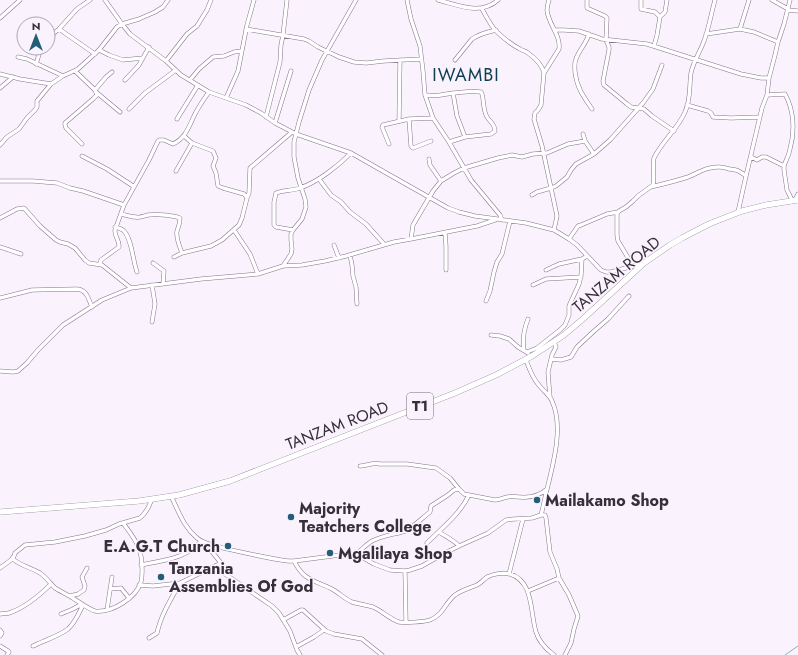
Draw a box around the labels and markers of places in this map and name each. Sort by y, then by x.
place label: Mailakamo Shop [545,489,669,512]
marker: Mailakamo Shop [532,495,542,505]
place label: Majority Teatchers College [299,497,432,538]
marker: Majority Teatchers College [286,512,296,522]
place label: E.A.G.T Church [103,535,220,558]
marker: E.A.G.T Church [223,541,233,551]
place label: Mgalilaya Shop [338,542,453,565]
marker: Mgalilaya Shop [325,548,335,558]
place label: Tanzania Assemblies Of God [168,557,313,598]
marker: Tanzania Assemblies Of God [156,572,166,582]

